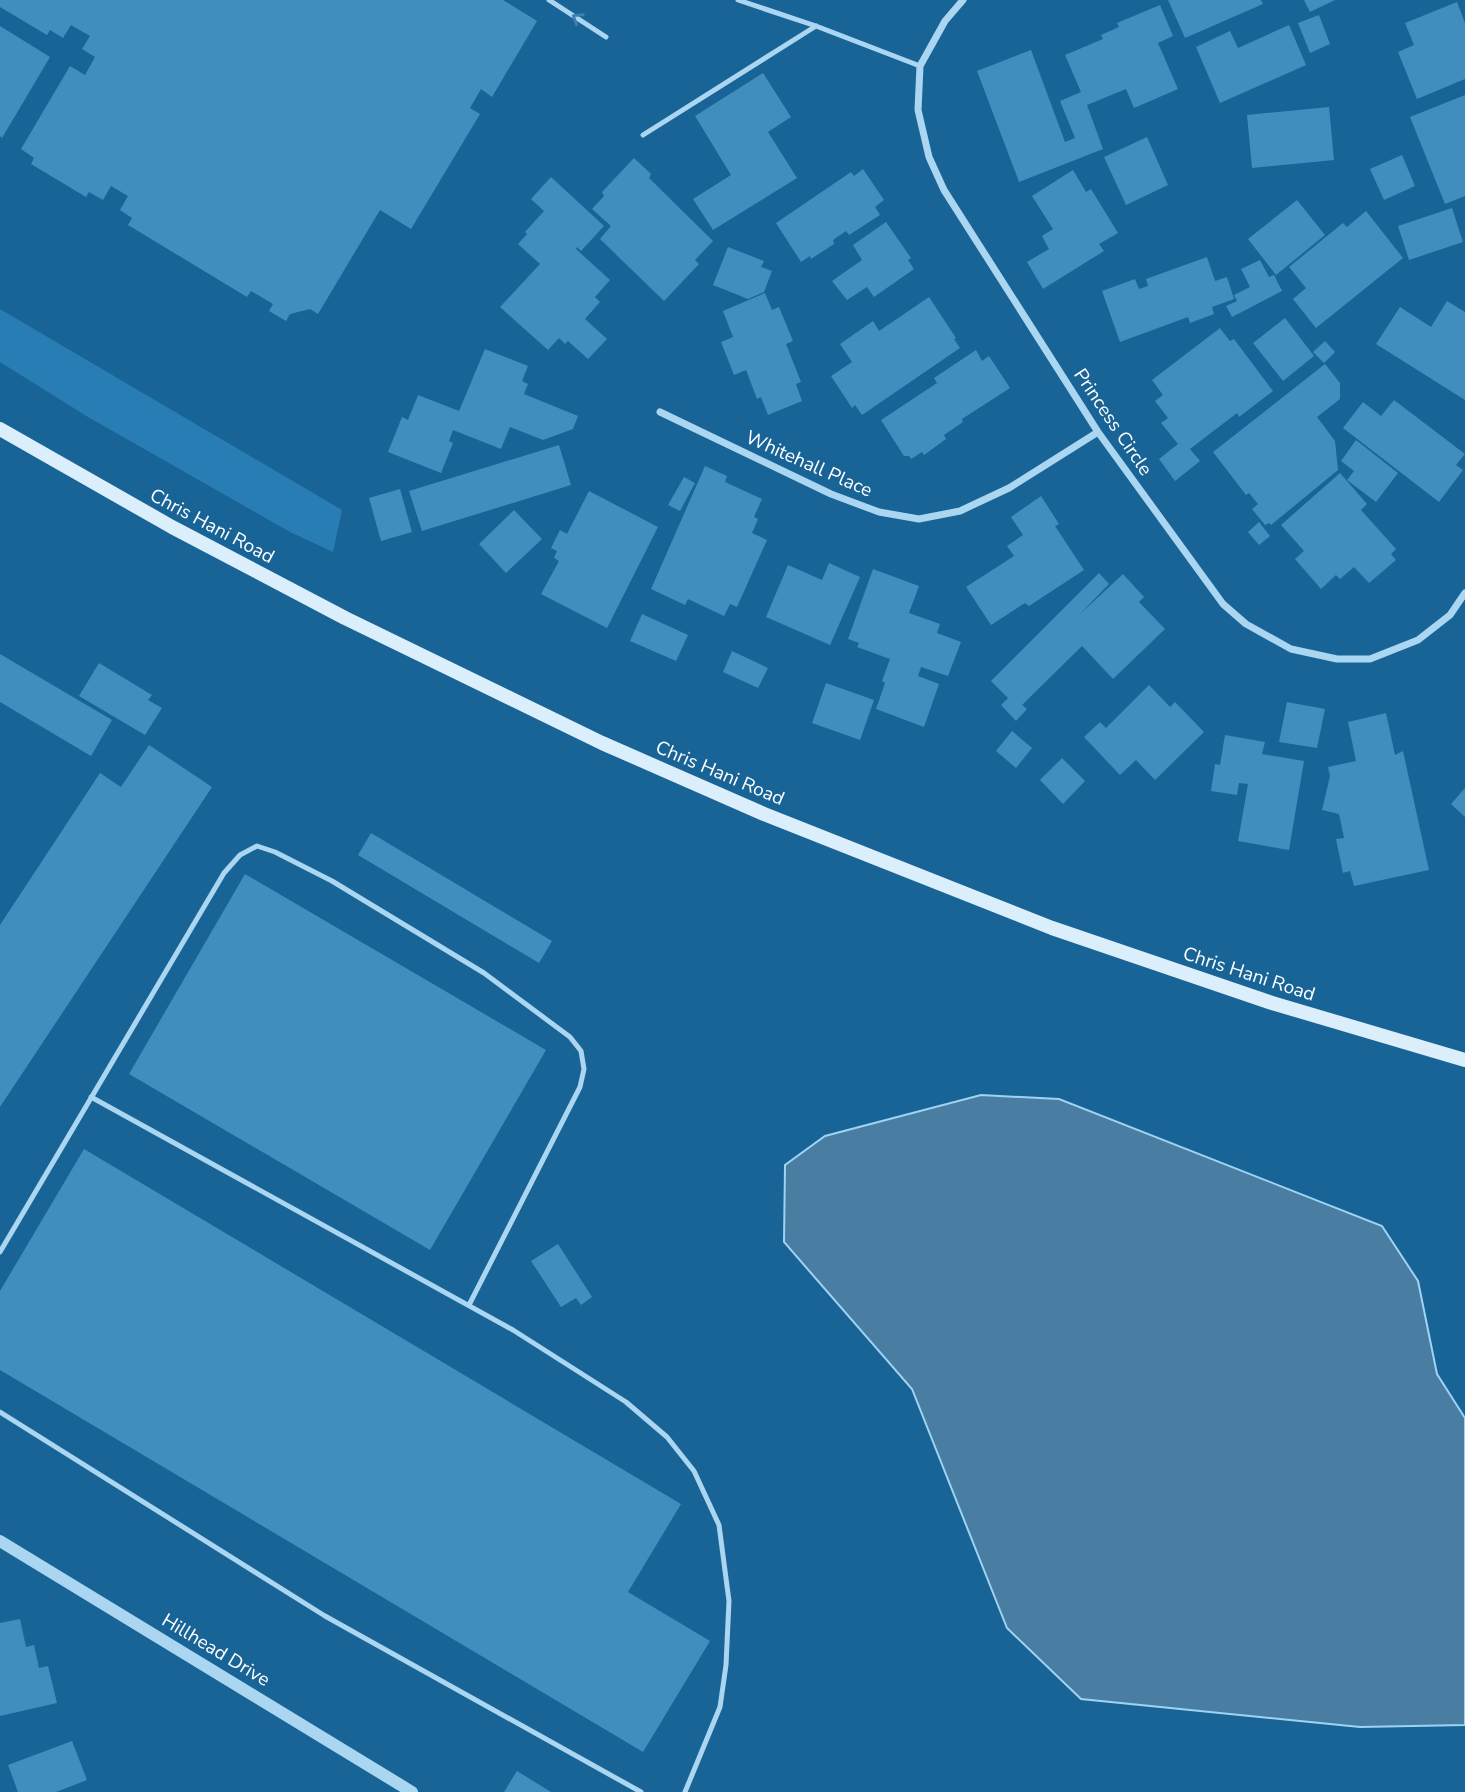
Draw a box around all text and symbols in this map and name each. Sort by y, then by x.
one-way arrow [572,14,585,27]
street label: Princess Circle [1068,363,1158,481]
street label: Whitehall Place [741,424,877,504]
street label: Chris Hani Road [145,482,279,570]
street label: Chris Hani Road [652,734,788,812]
street label: Chris Hani Road [1180,940,1318,1008]
street label: Hillhead Drive [157,1607,275,1693]

